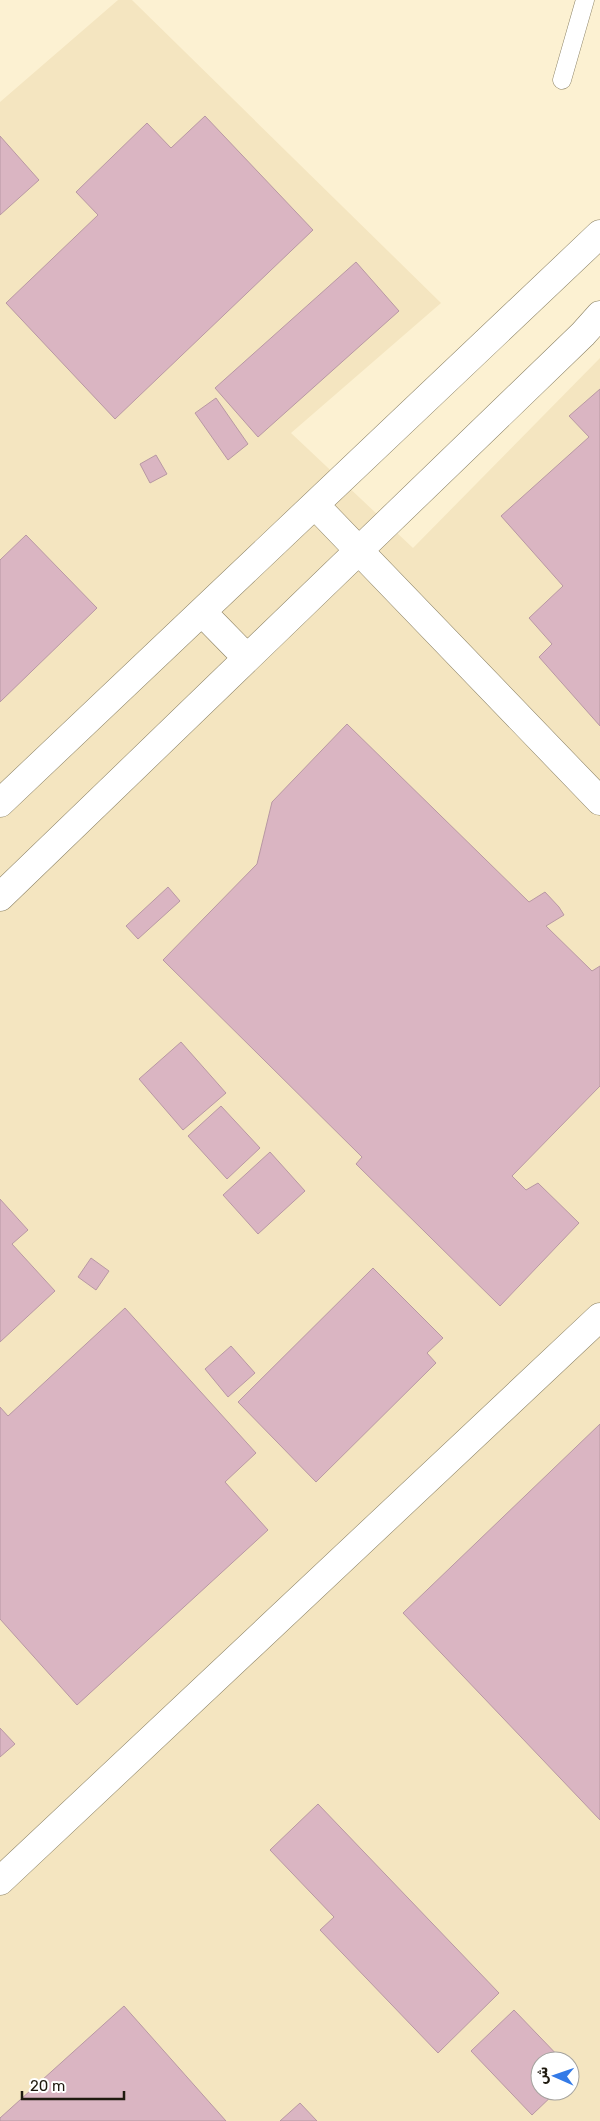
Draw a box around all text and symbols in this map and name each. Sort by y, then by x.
north arrow [530,2051,580,2101]
text: ش [534,2066,551,2085]
scale bar [22,2068,125,2100]
text: 20 m [30,2077,65,2095]

